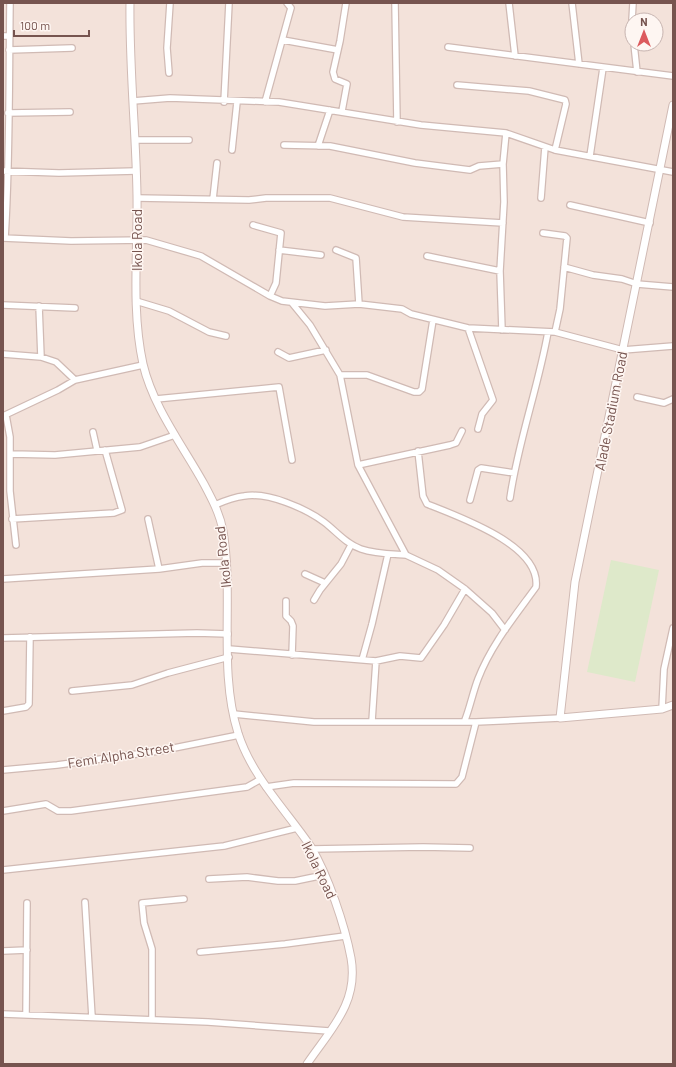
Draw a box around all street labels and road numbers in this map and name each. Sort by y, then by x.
street label: Ikola Road [128,209,145,271]
street label: Alade Stadium Road [591,350,630,472]
street label: Ikola Road [211,525,234,589]
street label: Femi Alpha Street [66,738,176,771]
street label: Ikola Road [298,838,341,901]

